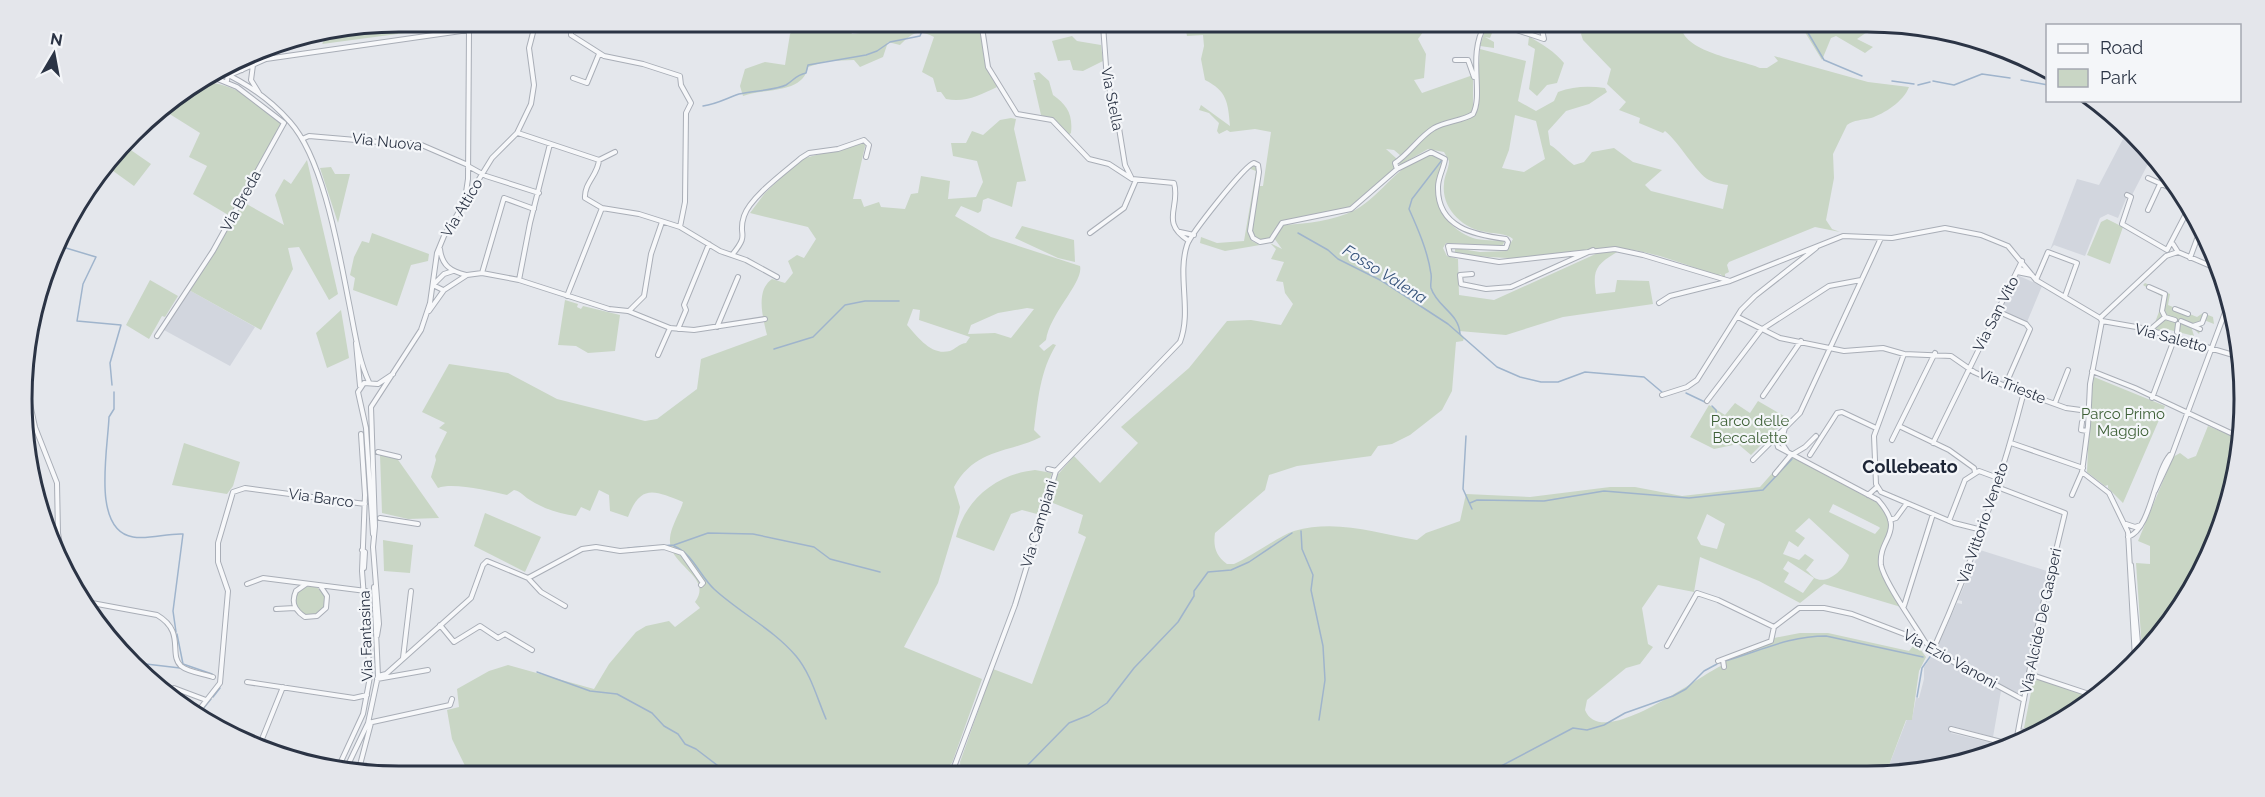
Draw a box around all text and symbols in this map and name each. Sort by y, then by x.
north arrow [24,24,84,84]
legend [2046,24,2241,102]
text: N [49,29,64,50]
text: Road [2100,37,2143,58]
street label: Via Stella [1097,66,1127,132]
text: Park [2100,67,2137,88]
street label: Via Nuova [351,129,423,155]
street label: Via Breda [217,167,265,235]
street label: Via Attico [437,175,487,241]
water label: Fosso Valena [1339,241,1431,308]
street label: Via San Vito [1969,273,2023,355]
street label: Via Saletto [2133,320,2209,356]
street label: Via Trieste [1976,364,2049,408]
park label: Parco Primo Maggio [2081,405,2165,440]
park label: Parco delle Beccalette [1711,412,1789,447]
district label: Collebeato [1862,456,1958,477]
street label: Via Vittorio Veneto [1954,460,2012,586]
street label: Via Campiani [1017,478,1061,570]
street label: Via Barco [287,485,355,511]
street label: Via Alcide De Gasperi [2017,546,2065,696]
street label: Via Fantasina [355,590,377,682]
street label: Via Ezio Vanoni [1900,626,2000,692]

